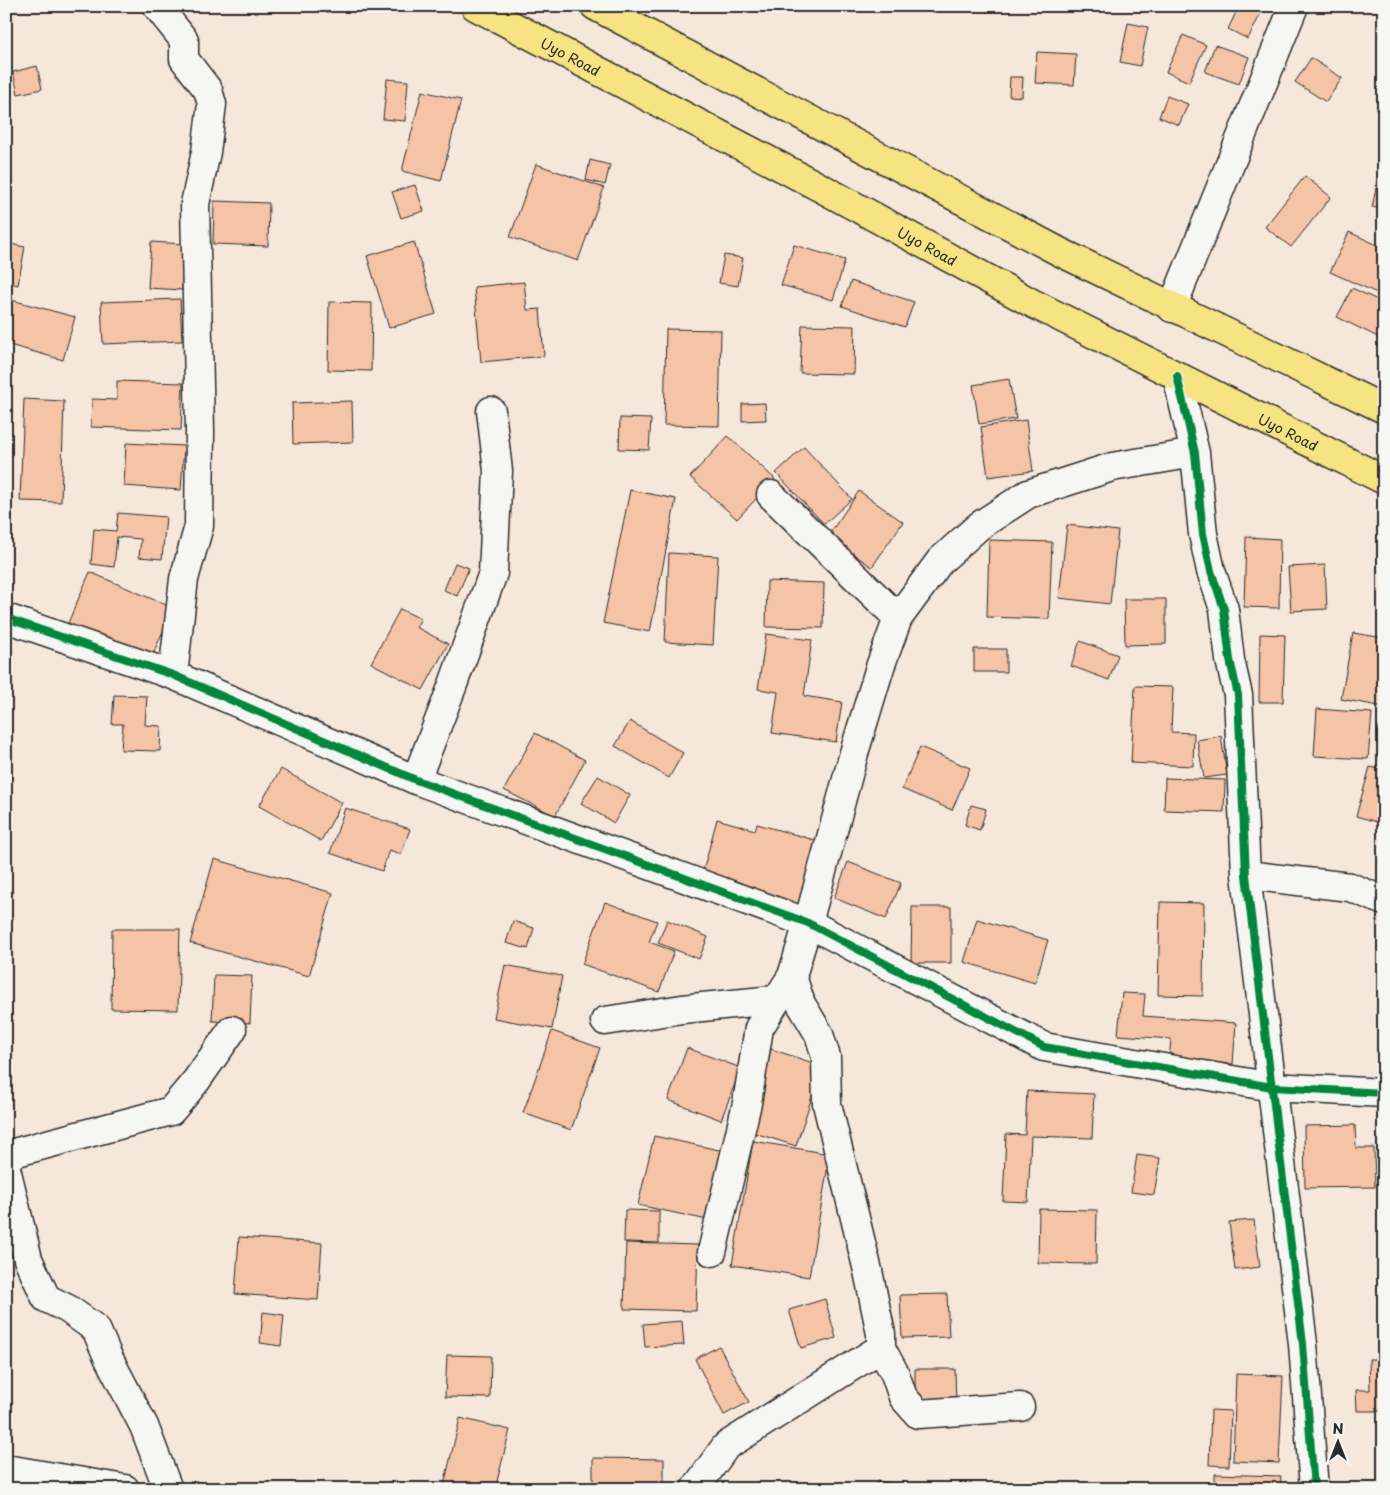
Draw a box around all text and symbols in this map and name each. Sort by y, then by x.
street label: Uyo Road [537,32,604,81]
street label: Uyo Road [894,221,961,271]
street label: Uyo Road [1254,408,1322,456]
north arrow [1312,1418,1362,1468]
text: N [1332,1418,1344,1439]

